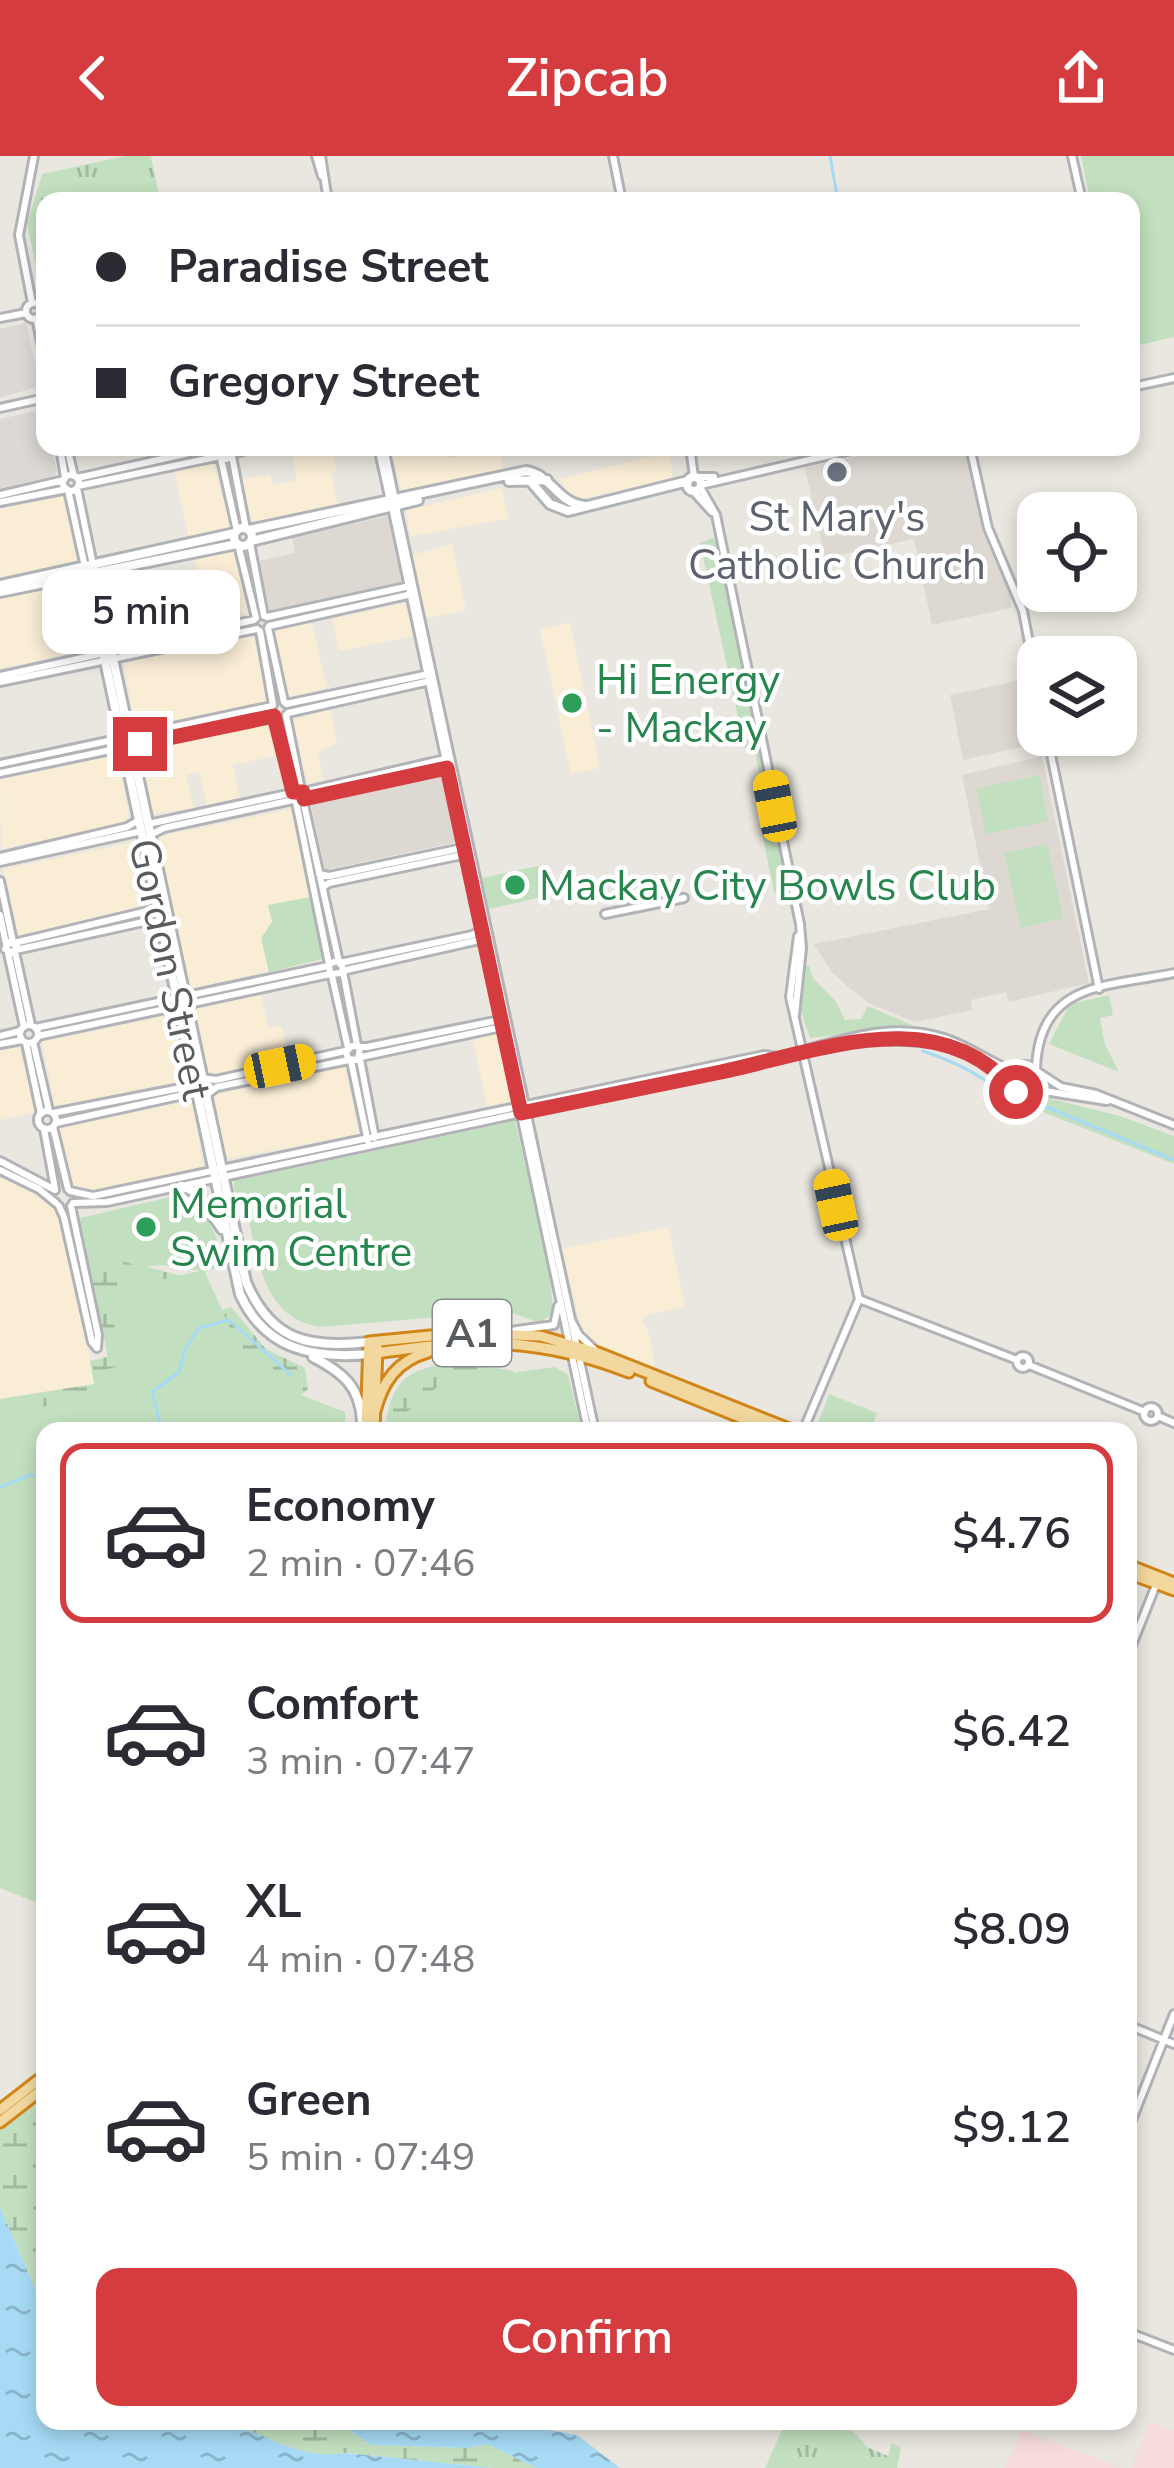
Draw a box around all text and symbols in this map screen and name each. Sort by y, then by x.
text: Zipcab [505,41,669,115]
icon: back [60,45,126,111]
icon: share [1048,45,1114,111]
text: Paradise Street [168,237,489,298]
text: Gregory Street [168,352,479,413]
marker: St Mary's Catholic Church [824,459,850,485]
place label: St Mary's Catholic Church [688,489,986,594]
map controls [1017,492,1137,756]
button: locate [1017,492,1137,612]
callout: 5 min [41,570,239,654]
text: 5 min [91,585,191,638]
button: layers [1017,636,1137,756]
place label: Hi Energy - Mackay [596,652,781,757]
marker: Hi Energy - Mackay [559,690,585,716]
route end [113,717,167,771]
car [750,767,800,845]
street label: Gordon Street [114,833,225,1105]
place label: Mackay City Bowls Club [539,858,996,915]
marker: Mackay City Bowls Club [502,872,528,898]
car [241,1041,319,1091]
route start [989,1065,1043,1119]
car [811,1166,861,1244]
place label: Memorial Swim Centre [170,1176,412,1281]
marker: Memorial Swim Centre [133,1214,159,1240]
road number: A1 [433,1300,511,1366]
text: Economy [246,1476,435,1537]
icon: car [102,1479,210,1587]
text: $4.76 [952,1503,1071,1564]
text: 2 min · 07:46 [246,1537,475,1590]
text: Comfort [246,1674,418,1735]
icon: car [102,1677,210,1785]
text: $6.42 [952,1701,1071,1762]
text: 3 min · 07:47 [246,1735,475,1788]
text: XL [246,1872,302,1933]
icon: car [102,1875,210,1983]
text: $8.09 [952,1899,1071,1960]
text: 4 min · 07:48 [246,1933,475,1986]
text: Green [246,2070,372,2131]
icon: car [102,2073,210,2181]
text: $9.12 [952,2097,1071,2158]
text: 5 min · 07:49 [246,2131,475,2184]
button: Confirm [96,2268,1077,2406]

